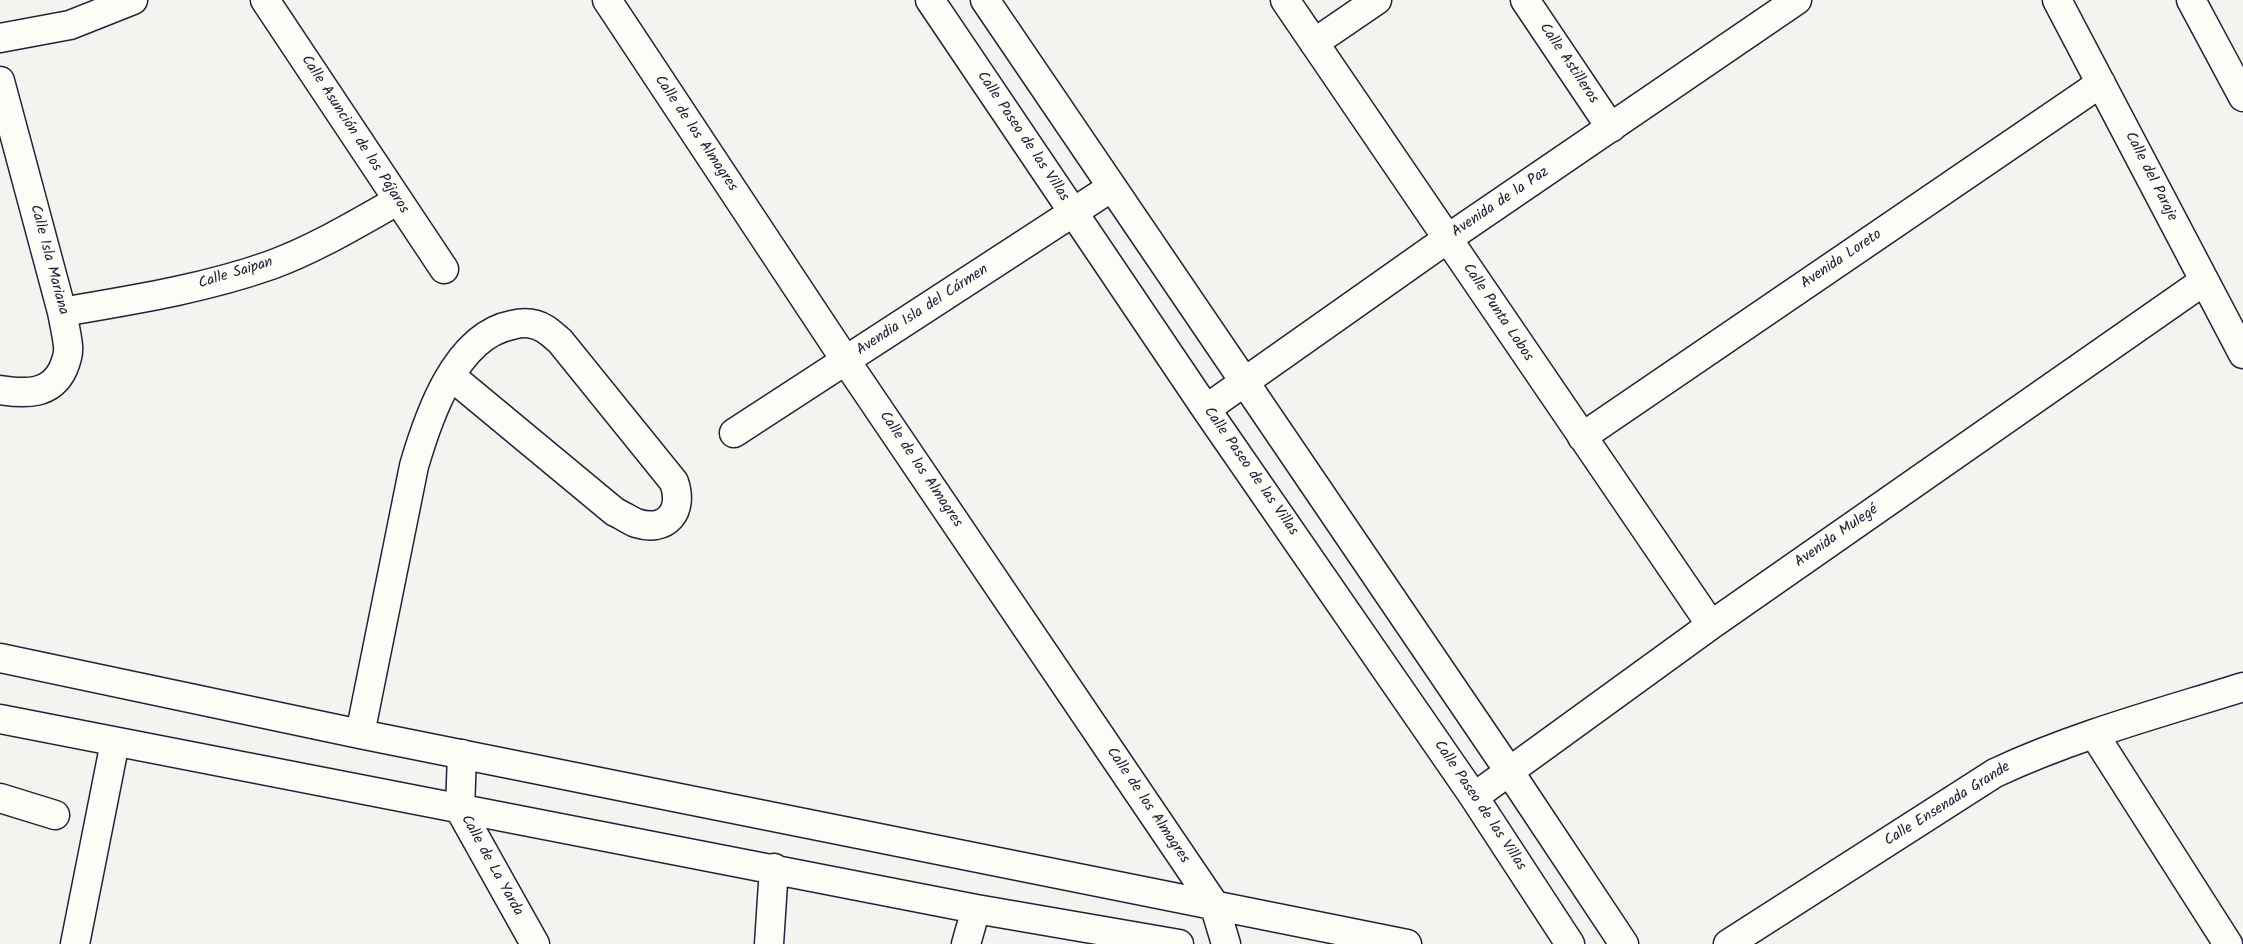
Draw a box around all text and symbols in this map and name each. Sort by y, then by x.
street label: Calle Astilleros [1534,20,1602,108]
street label: Calle Asunción de los Pájaros [296,52,412,218]
street label: Calle Paseo de las Villas [972,69,1072,205]
street label: Calle de los Almagres [649,72,741,196]
street label: Calle del Paraje [2120,129,2180,225]
street label: Avenida de la Paz [1449,164,1553,242]
street label: Calle Isla Mariana [25,203,71,317]
street label: Avenida Loreto [1798,226,1886,294]
street label: Calle Saipan [197,254,275,294]
street label: Calle Punta Lobos [1458,261,1536,365]
street label: Avendia Isla del Cármen [854,262,992,360]
street label: Calle Paseo de las Villas [1199,404,1301,540]
street label: Calle de los Almagres [874,408,966,532]
street label: Avenida Mulegé [1792,502,1882,572]
street label: Calle Paseo de las Villas [1429,738,1529,874]
street label: Calle de los Almagres [1101,744,1193,868]
street label: Calle Ensenada Grande [1882,759,2014,851]
street label: Calle de La Yarda [456,812,526,920]

